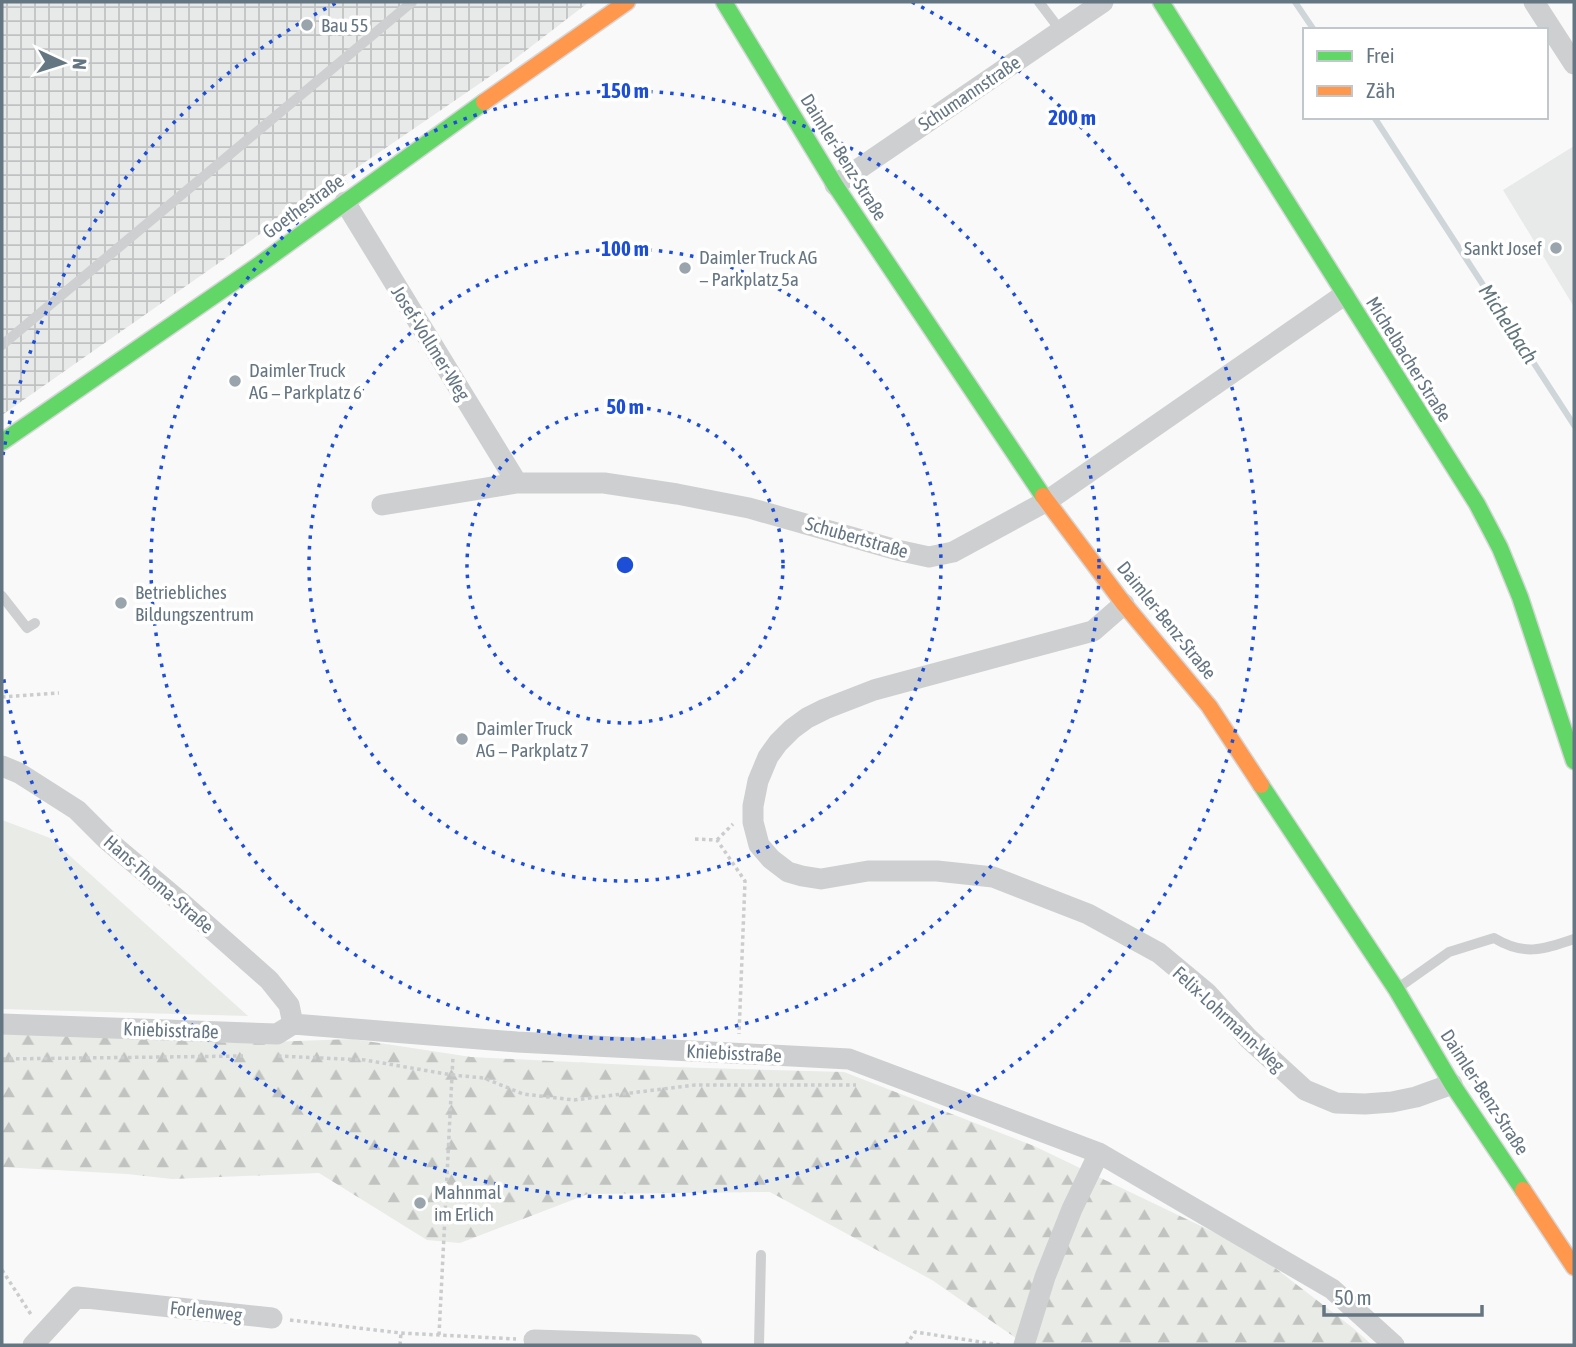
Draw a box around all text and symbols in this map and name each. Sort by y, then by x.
place label: Bau 55 [321,14,368,36]
marker: Bau 55 [299,17,315,33]
north arrow [28,28,98,98]
legend [1303,28,1548,119]
text: Frei [1366,43,1395,67]
street label: Schumannstraße [914,51,1024,135]
text: N [69,58,91,71]
text: 150 m [601,78,649,102]
text: Zäh [1366,78,1395,102]
street label: Daimler-Benz-Straße [796,90,892,224]
text: 200 m [1048,105,1096,129]
street label: Goethestraße [258,169,348,243]
text: 100 m [601,236,649,260]
place label: Sankt Josef [1464,237,1542,259]
marker: Sankt Josef [1548,240,1564,256]
place label: Daimler Truck AG − Parkplatz 5a [699,246,818,290]
marker: Daimler Truck AG − Parkplatz 5a [677,260,693,276]
water label: Michelbach [1474,279,1543,368]
street label: Josef-Vollmer-Weg [387,282,475,405]
street label: Michelbacher Straße [1362,293,1456,425]
place label: Daimler Truck AG − Parkplatz 6 [249,359,362,403]
marker: Daimler Truck AG − Parkplatz 6 [227,373,243,389]
text: 50 m [606,394,644,418]
street label: Schubertstraße [803,512,911,562]
centre of rings [613,553,637,577]
street label: Daimler-Benz-Straße [1113,557,1221,683]
place label: Betriebliches Bildungszentrum [135,581,254,625]
marker: Betriebliches Bildungszentrum [113,595,129,611]
place label: Daimler Truck AG − Parkplatz 7 [476,717,589,761]
marker: Daimler Truck AG − Parkplatz 7 [454,731,470,747]
street label: Hans-Thoma-Straße [100,830,218,938]
street label: Felix-Lohrmann-Weg [1169,962,1290,1077]
street label: Kniebisstraße [123,1017,219,1043]
street label: Daimler-Benz-Straße [1436,1025,1534,1159]
street label: Kniebisstraße [686,1040,782,1066]
place label: Mahnmal im Erlich [434,1181,502,1225]
marker: Mahnmal im Erlich [412,1195,428,1211]
scale bar [1324,1274,1482,1318]
text: 50 m [1334,1285,1372,1309]
street label: Forlenweg [169,1296,244,1326]

